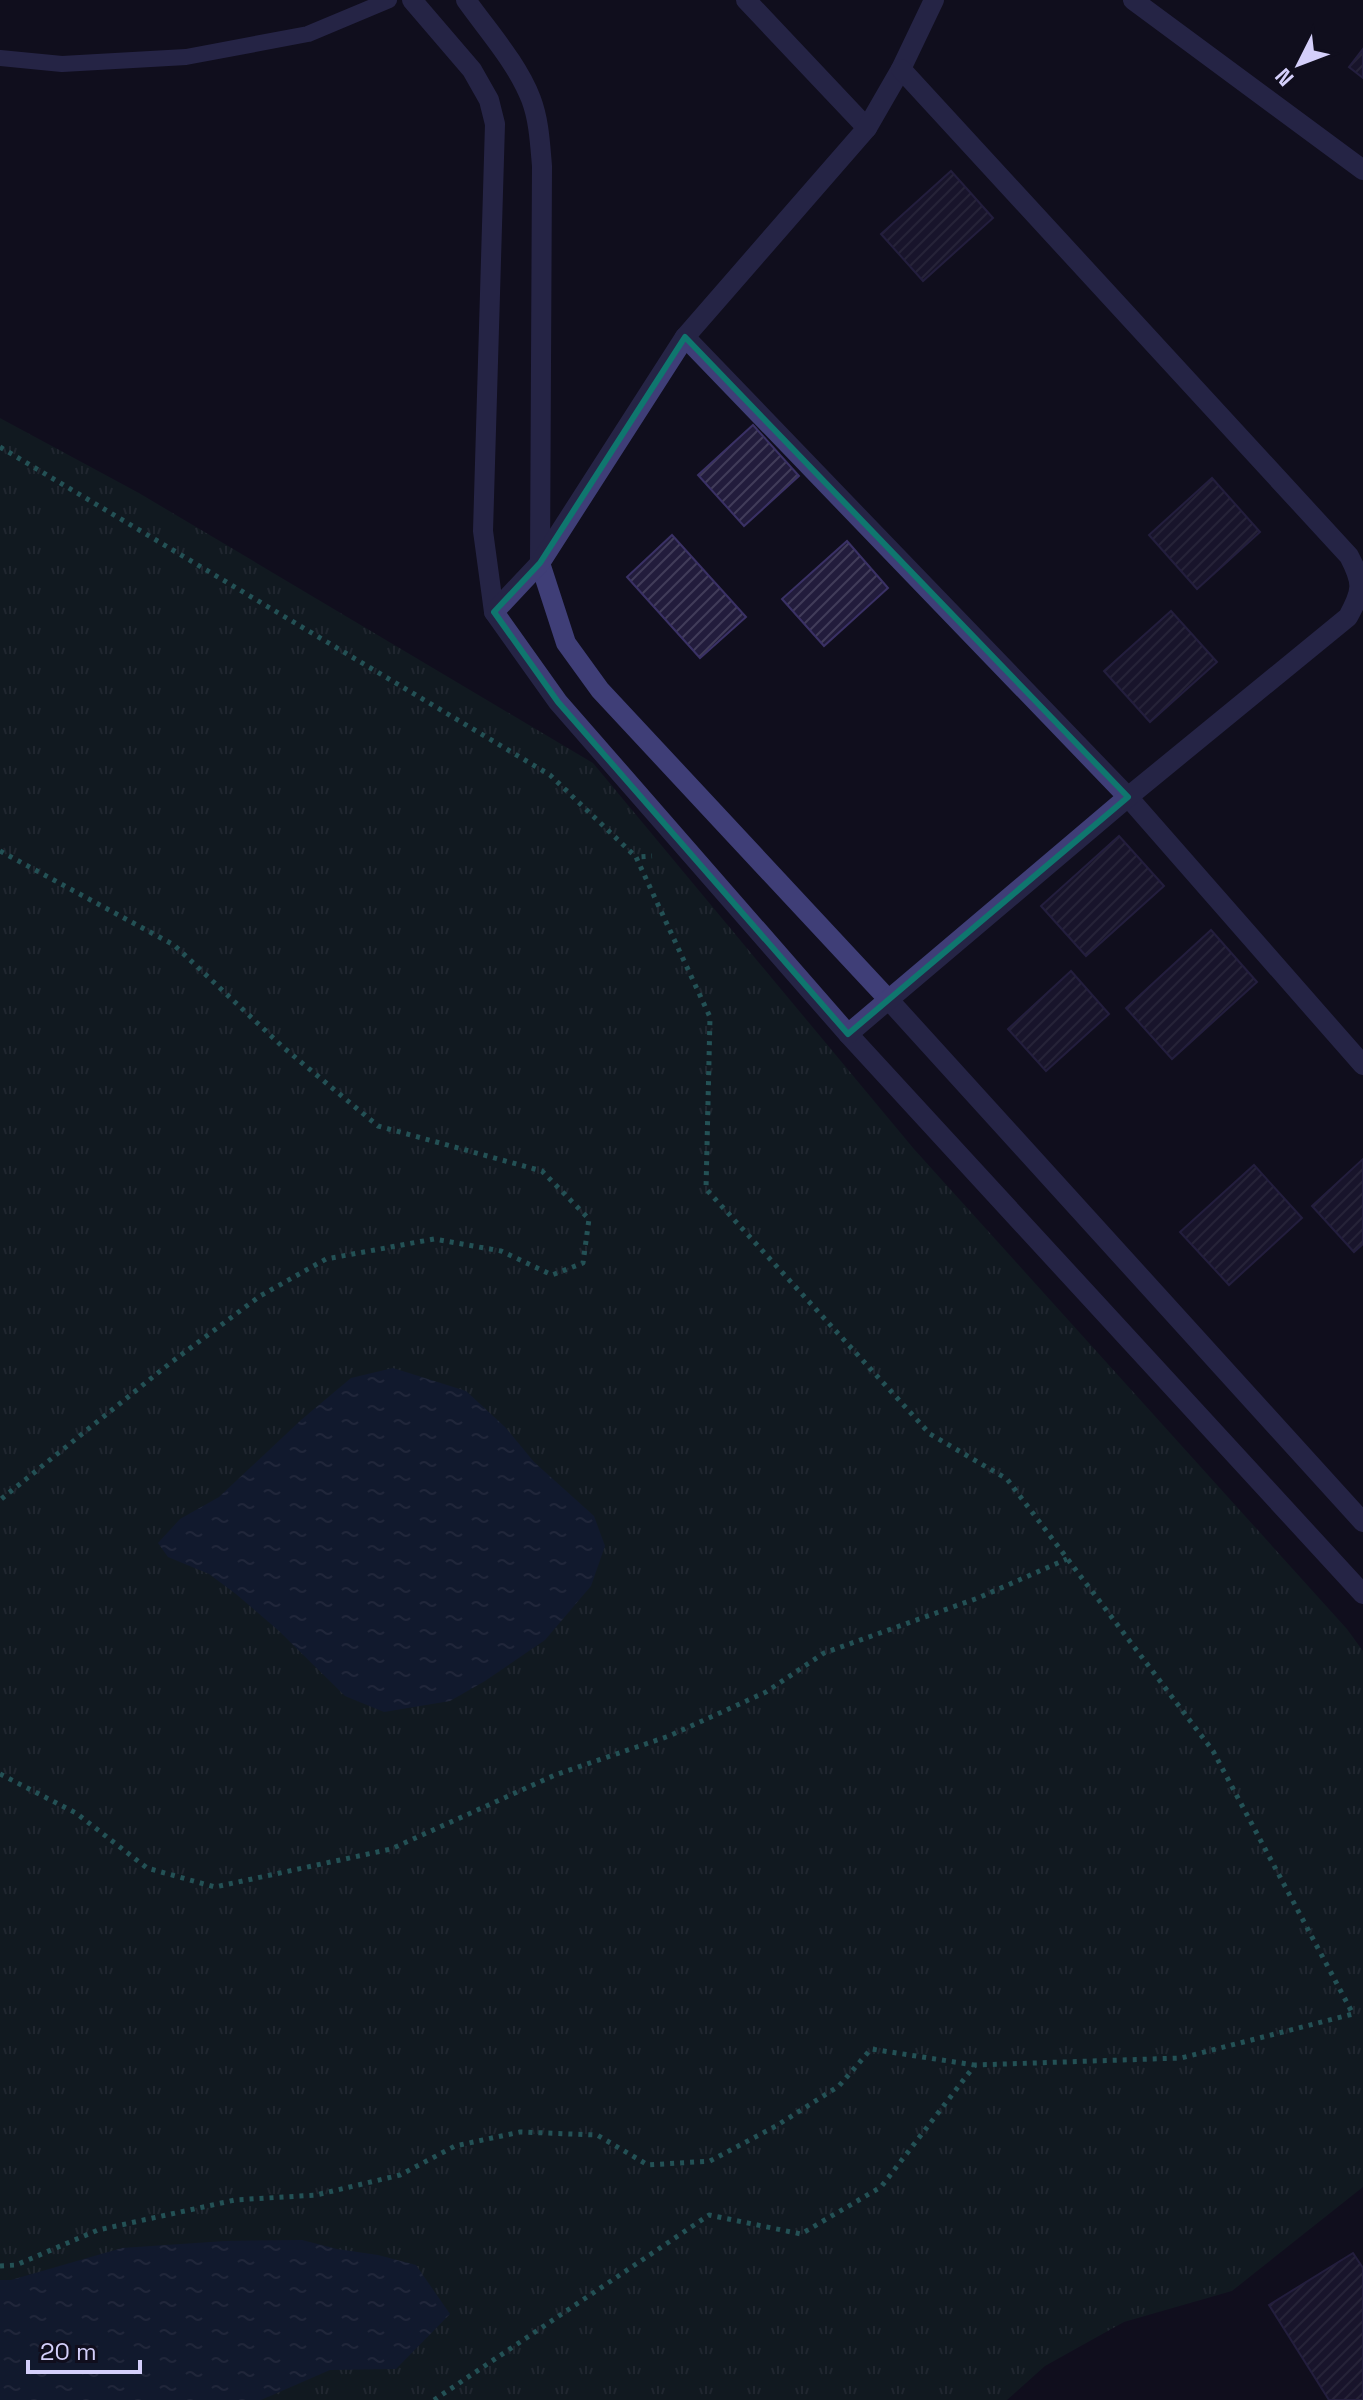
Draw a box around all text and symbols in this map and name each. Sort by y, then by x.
north arrow [1259,24,1339,104]
text: N [1269,63,1299,92]
scale bar [28,2324,140,2374]
text: 20 m [40,2336,97,2367]

